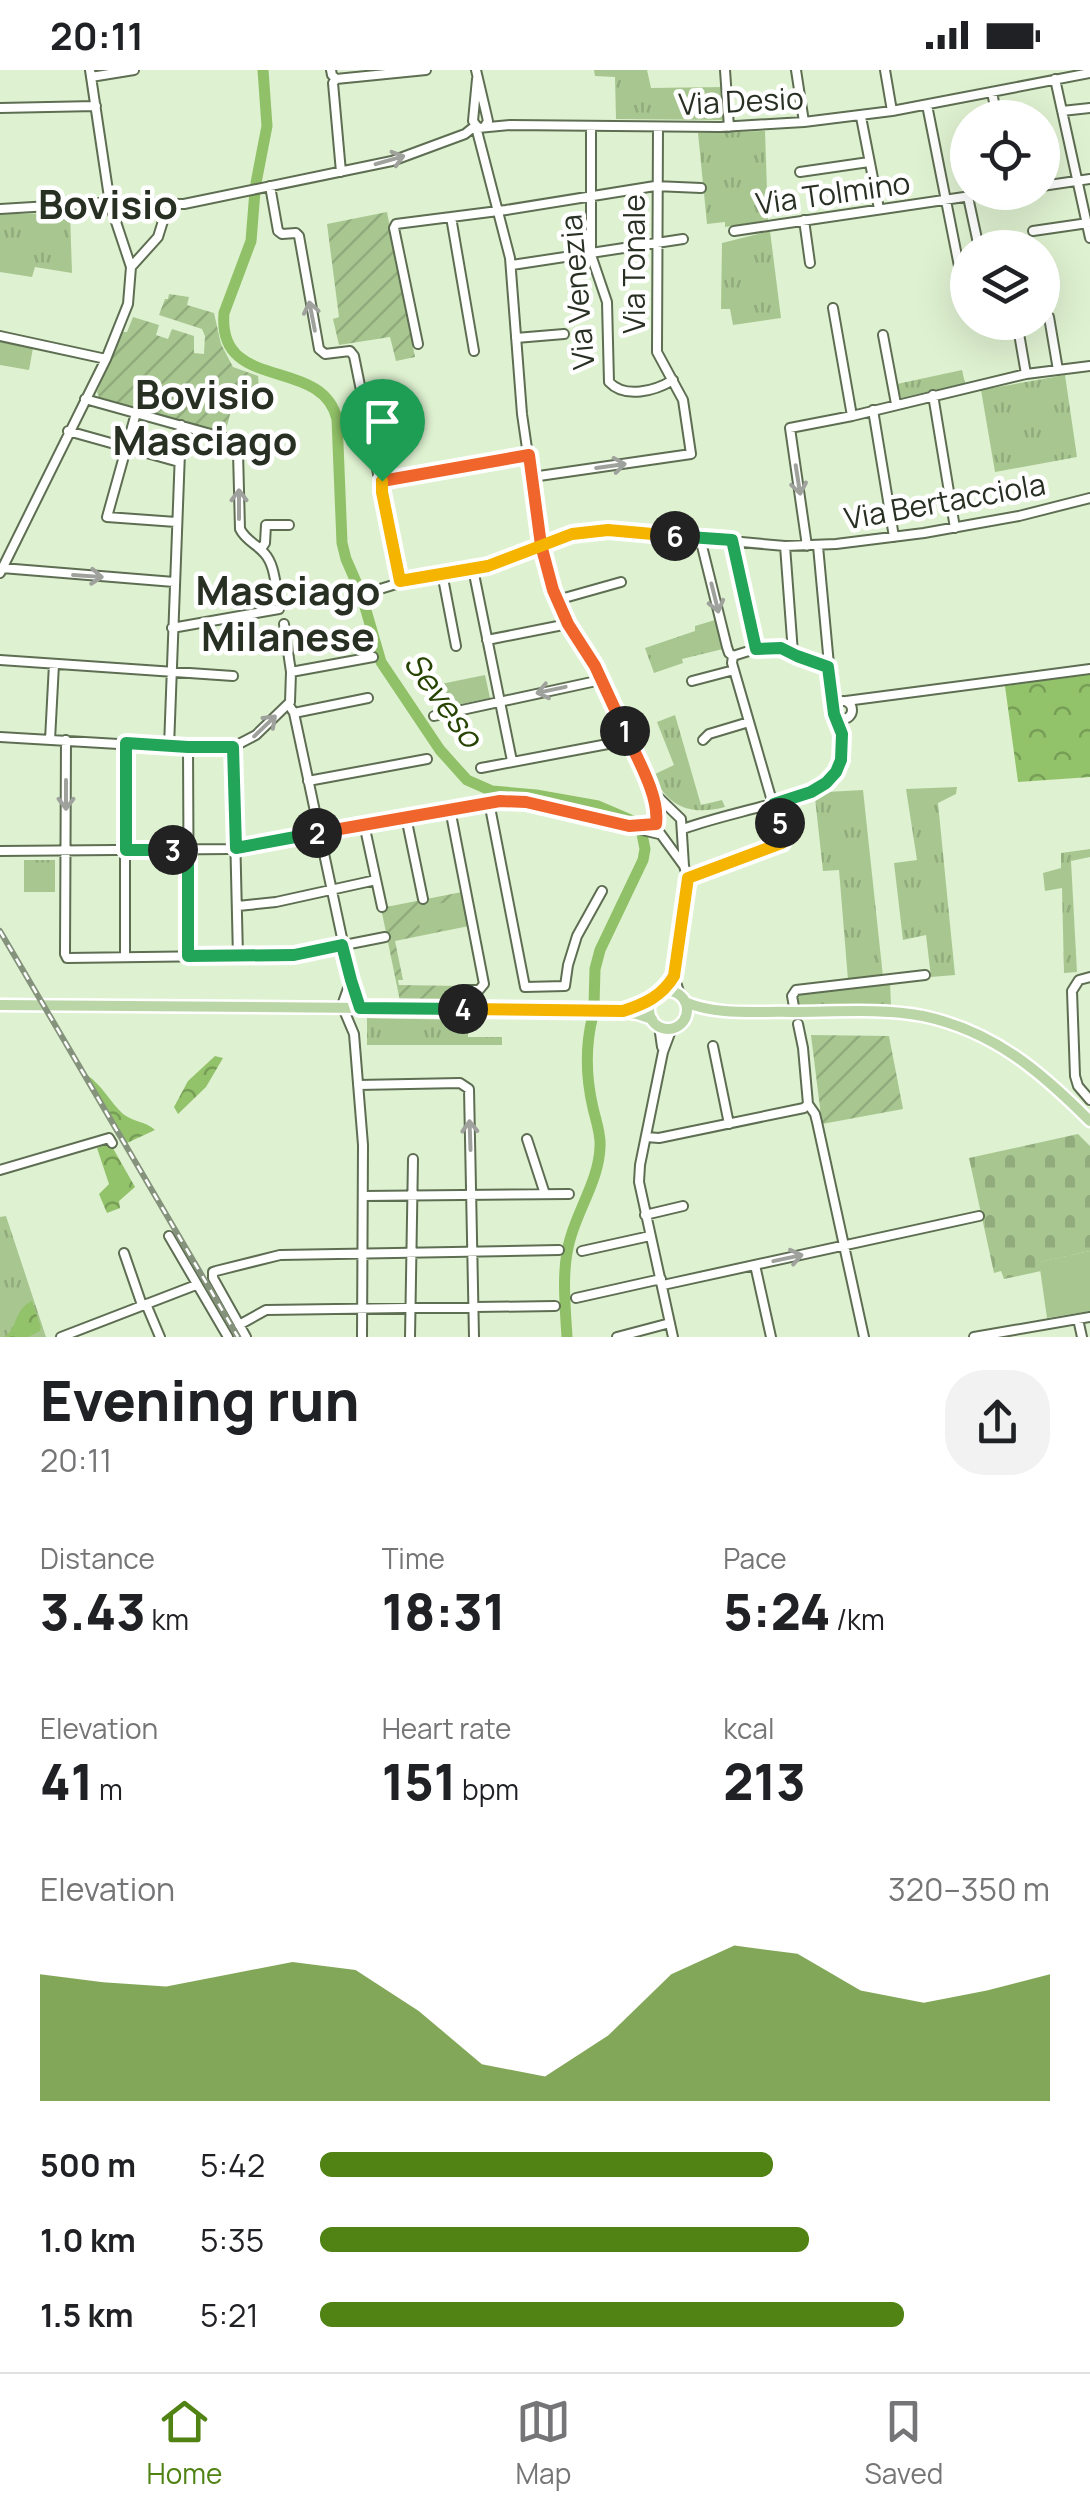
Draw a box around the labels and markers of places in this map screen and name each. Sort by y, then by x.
pin [340,379,425,482]
pin: 6 [650,511,700,561]
pin: 1 [600,706,650,756]
pin: 5 [755,798,805,848]
pin: 2 [292,808,342,858]
pin: 3 [148,825,198,875]
pin: 4 [438,984,488,1034]

